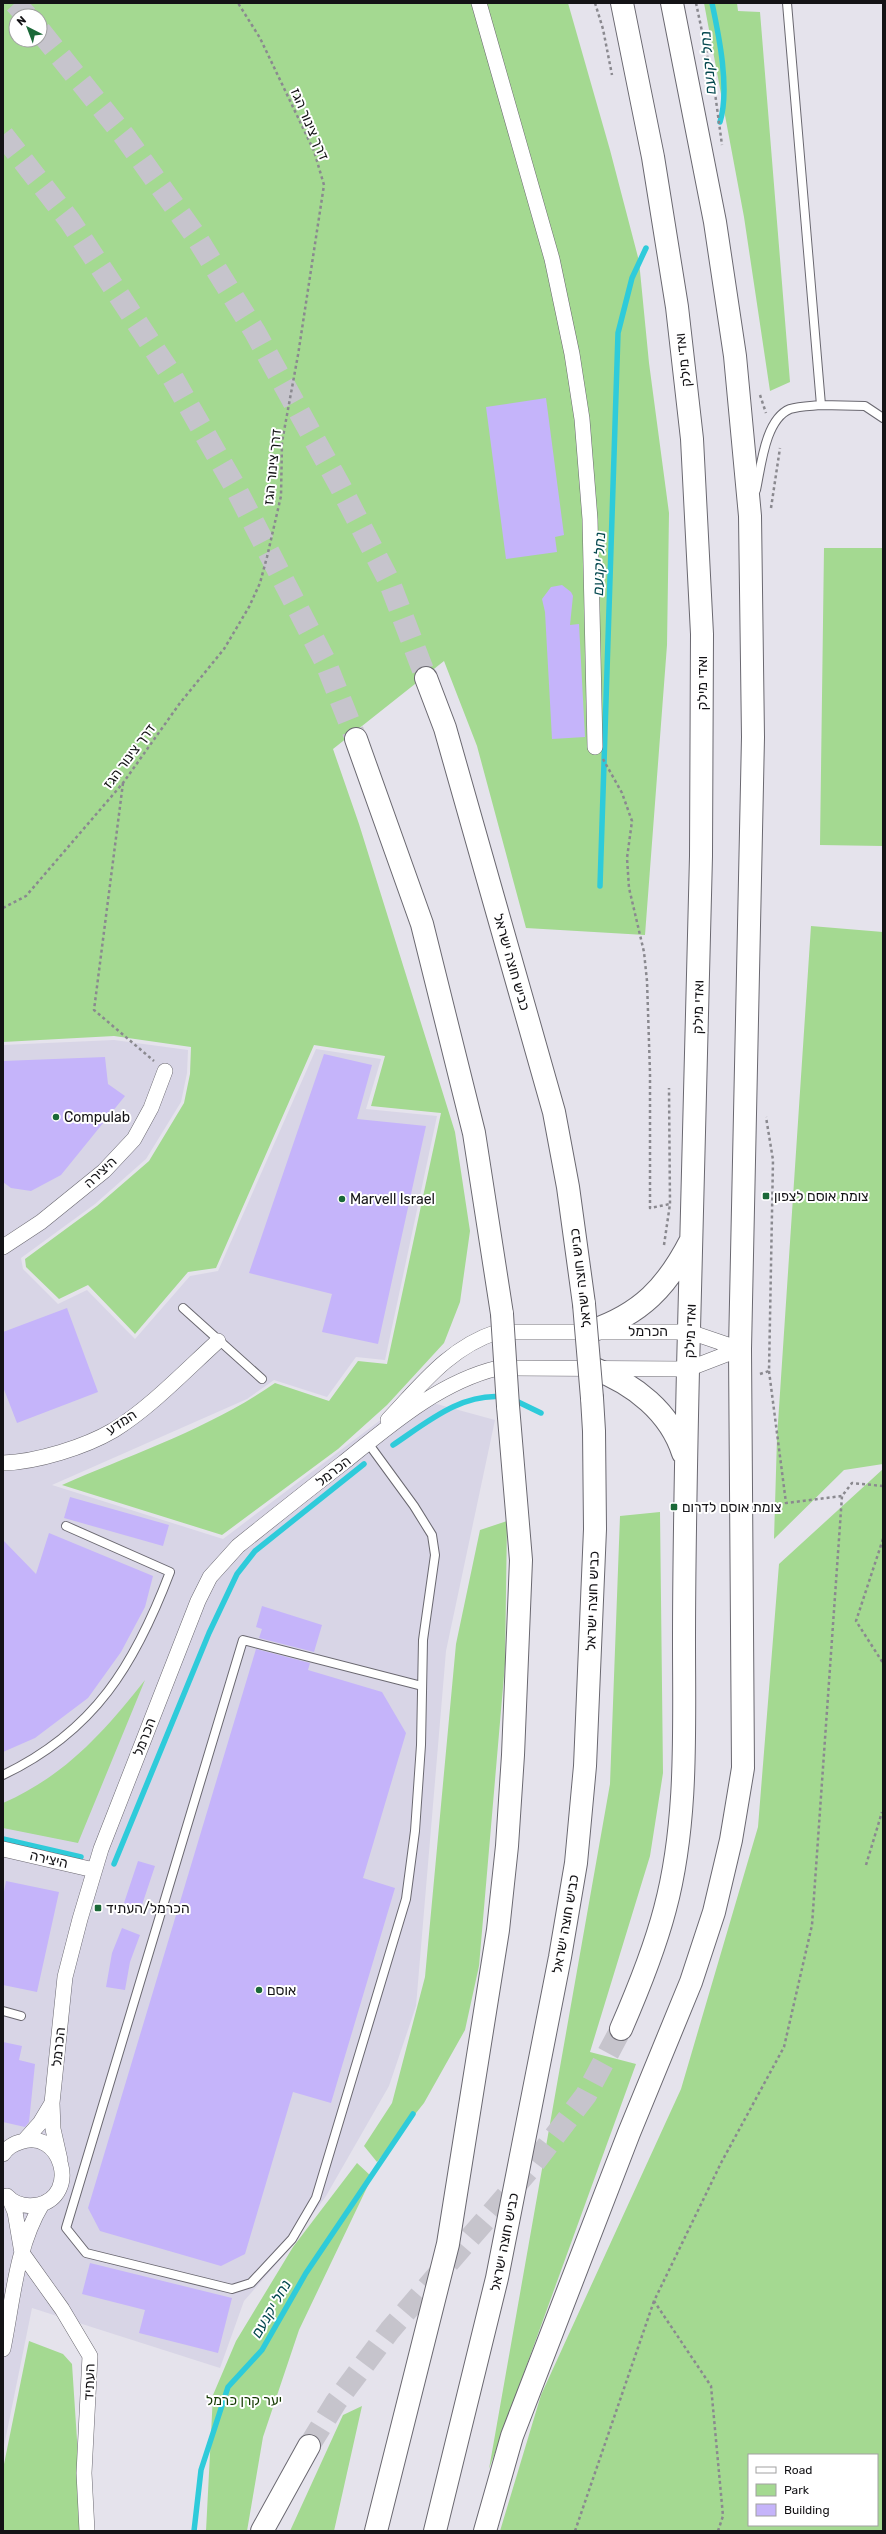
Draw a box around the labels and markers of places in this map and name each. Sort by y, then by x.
place label: Compulab [64,1109,130,1126]
marker: Compulab [51,1112,61,1122]
place label: צומת אוסם לצפון [774,1188,869,1205]
place label: Marvell Israel [350,1191,435,1208]
marker: צומת אוסם לצפון [761,1191,771,1201]
marker: Marvell Israel [337,1194,347,1204]
place label: צומת אוסם לדרום [682,1499,781,1516]
marker: צומת אוסם לדרום [669,1502,679,1512]
place label: הכרמל/העתיד [106,1900,190,1917]
marker: הכרמל/העתיד [93,1903,103,1913]
place label: אוסם [267,1982,296,1999]
marker: אוסם [254,1985,264,1995]

